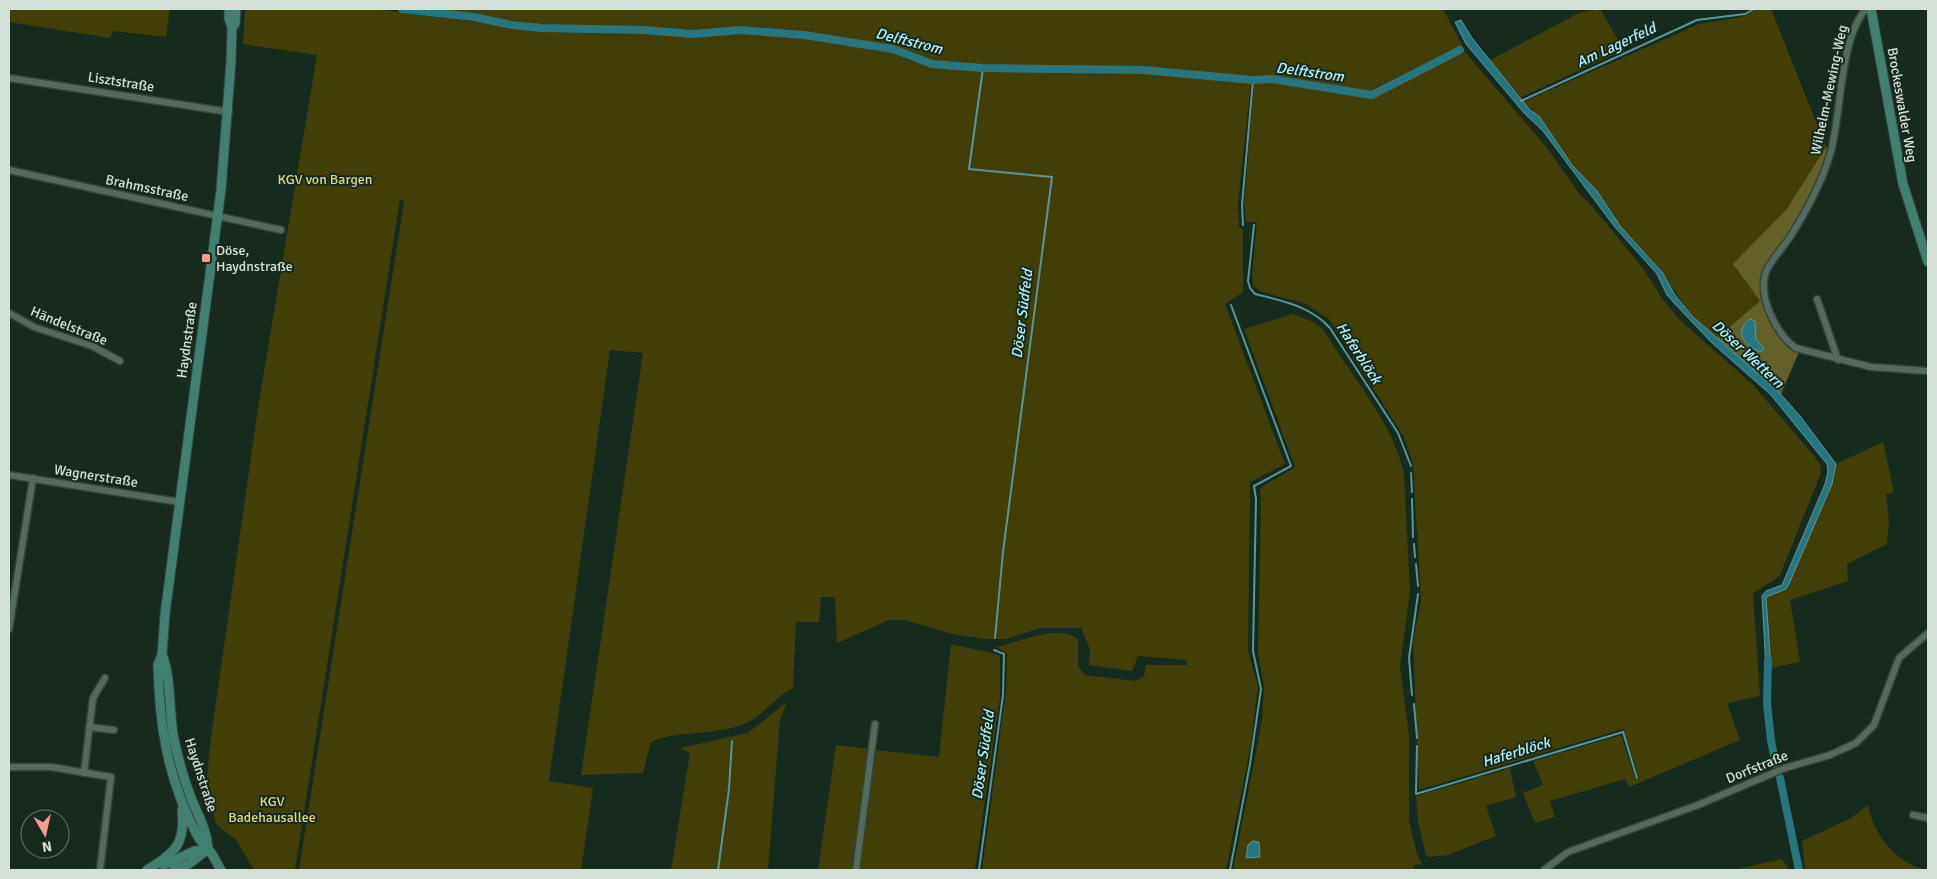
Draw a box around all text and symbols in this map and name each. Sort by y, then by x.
water label: Am Lagerfeld [1573,18,1660,71]
street label: Wilhelm-Mewing-Weg [1807,23,1851,157]
water label: Delftstrom [874,24,945,58]
street label: Brockeswalder Weg [1884,46,1920,164]
water label: Delftstrom [1275,58,1346,86]
street label: Lisztstraße [87,68,155,96]
street label: Brahmsstraße [104,171,190,205]
park label: KGV von Bargen [278,171,372,188]
place label: Döse, Haydnstraße [216,242,293,275]
marker: Döse, Haydnstraße [200,252,212,264]
water label: Döser Südfeld [1008,266,1037,360]
street label: Haydnstraße [173,301,201,379]
street label: Händelstraße [28,303,110,349]
water label: Döser Wettern [1708,316,1788,392]
water label: Haferblöck [1332,319,1386,389]
street label: Wagnerstraße [53,461,139,491]
water label: Döser Südfeld [968,707,998,801]
water label: Haferblöck [1480,733,1554,771]
street label: Haydnstraße [181,736,221,814]
street label: Dorfstraße [1723,747,1791,787]
park label: KGV Badehausallee [228,793,316,826]
north arrow [20,809,70,859]
text: N [41,837,53,856]

